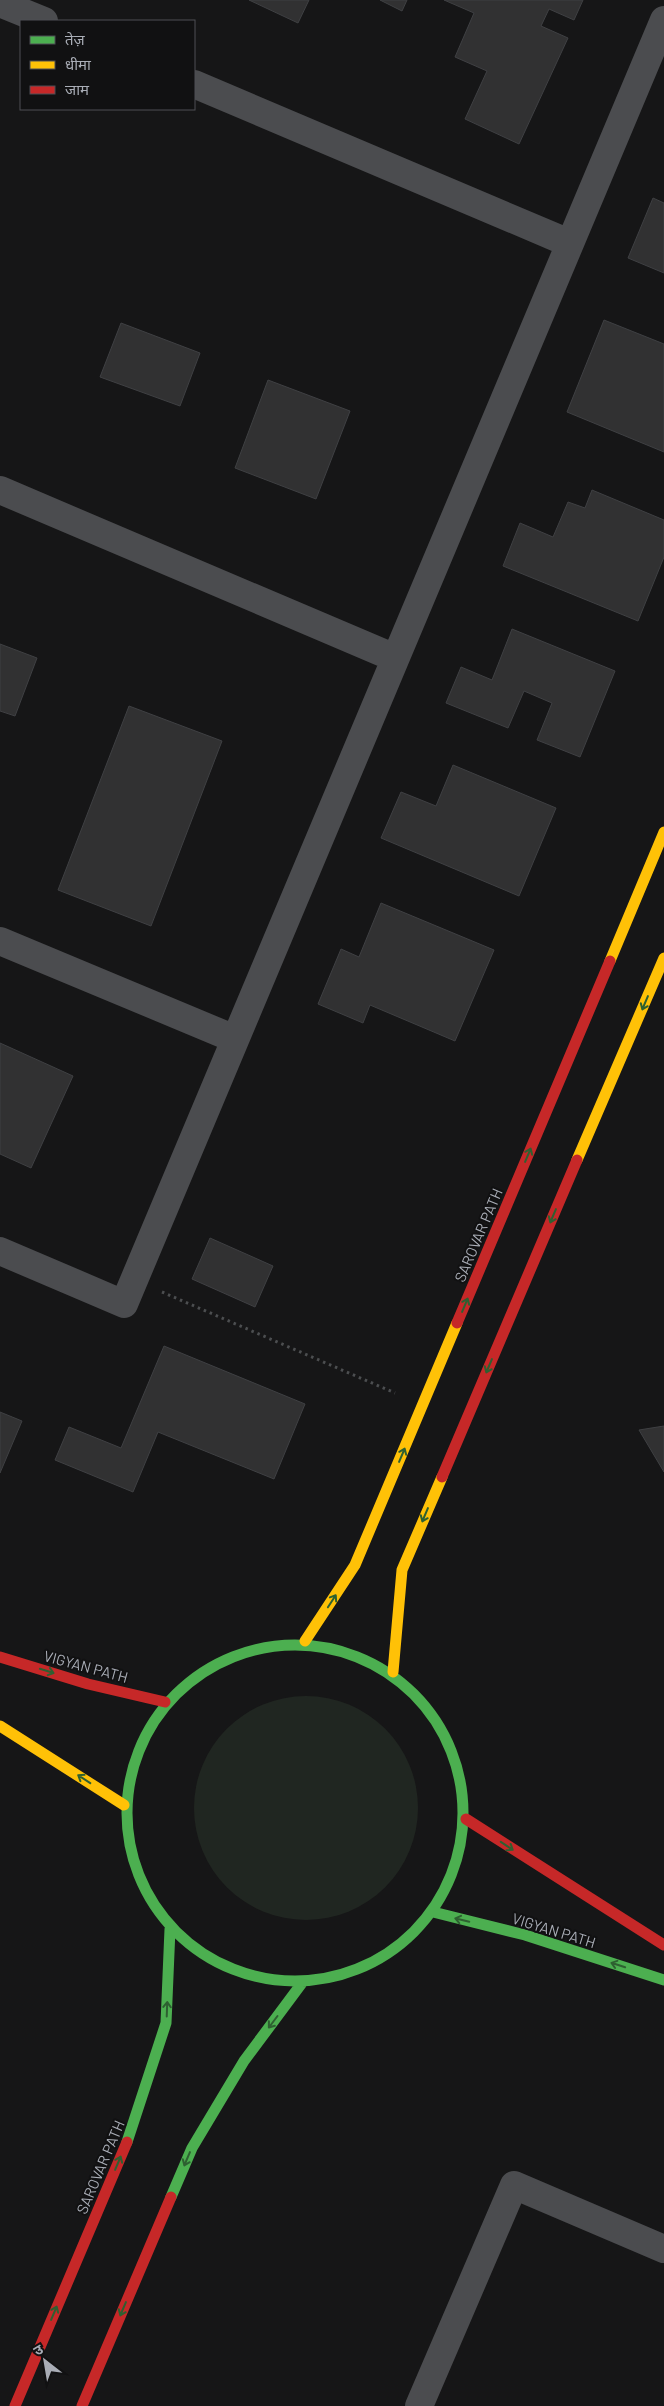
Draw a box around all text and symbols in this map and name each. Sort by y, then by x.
legend [20,20,195,110]
text: तेज़ [65,30,86,48]
text: धीमा [65,55,92,73]
text: जाम [65,80,90,98]
one-way arrow [639,995,649,1010]
one-way arrow [524,1148,533,1163]
street label: SAROVAR PATH [450,1185,506,1285]
one-way arrow [548,1208,558,1223]
one-way arrow [460,1298,470,1313]
one-way arrow [484,1358,494,1373]
one-way arrow [398,1447,407,1462]
one-way arrow [420,1507,430,1522]
one-way arrow [327,1594,337,1608]
street label: VIGYAN PATH [42,1646,130,1686]
one-way arrow [38,1667,54,1677]
one-way arrow [77,1773,91,1783]
one-way arrow [500,1841,514,1851]
street label: VIGYAN PATH [510,1909,598,1951]
one-way arrow [454,1914,470,1924]
one-way arrow [610,1960,626,1970]
one-way arrow [162,2001,171,2017]
one-way arrow [268,2015,278,2029]
street label: SAROVAR PATH [72,2117,128,2217]
one-way arrow [182,2151,192,2166]
one-way arrow [113,2156,123,2171]
one-way arrow [118,2301,128,2316]
one-way arrow [50,2306,60,2321]
north arrow [20,2336,70,2386]
text: उ [30,2340,47,2359]

